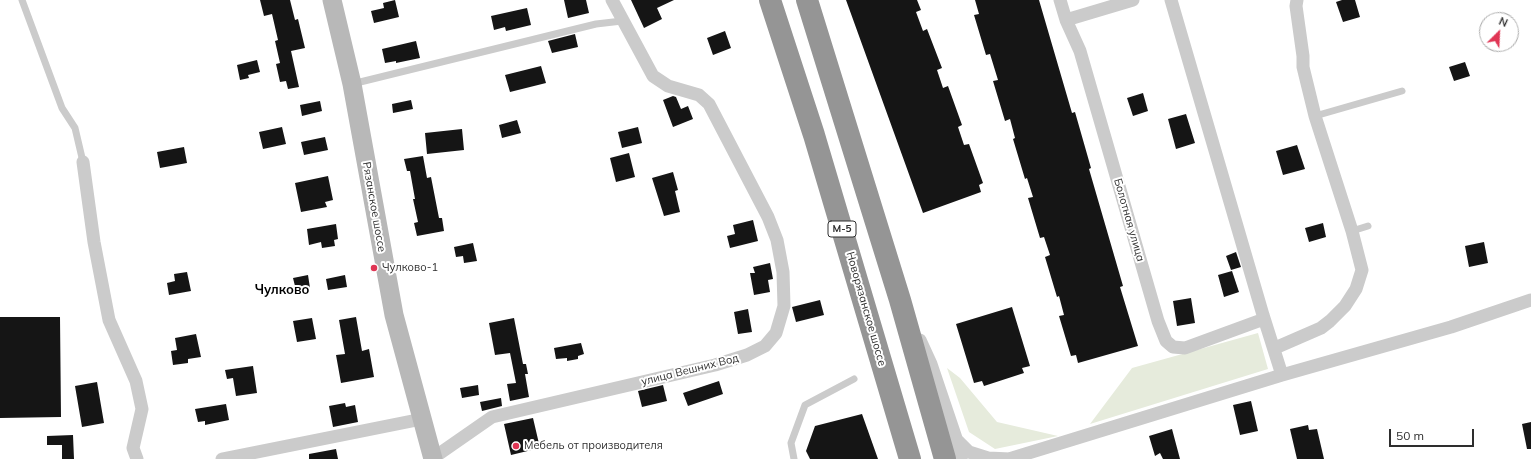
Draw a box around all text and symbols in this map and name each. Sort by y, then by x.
north arrow [1479,12,1519,52]
text: N [1497,14,1510,30]
street label: Рязанское шоссе [360,161,388,253]
street label: Болотная улица [1111,177,1147,263]
road number: М-5 [828,221,856,237]
street label: Новорязанское шоссе [843,250,889,368]
place label: Чулково-1 [382,261,438,275]
marker: Чулково-1 [369,263,379,273]
district label: Чулково [255,282,309,298]
street label: улица Вешних Вод [640,351,740,389]
scale bar [1391,421,1476,447]
text: 50 m [1396,428,1424,443]
place label: Мебель от производителя [524,439,663,453]
marker: Мебель от производителя [511,441,521,451]

